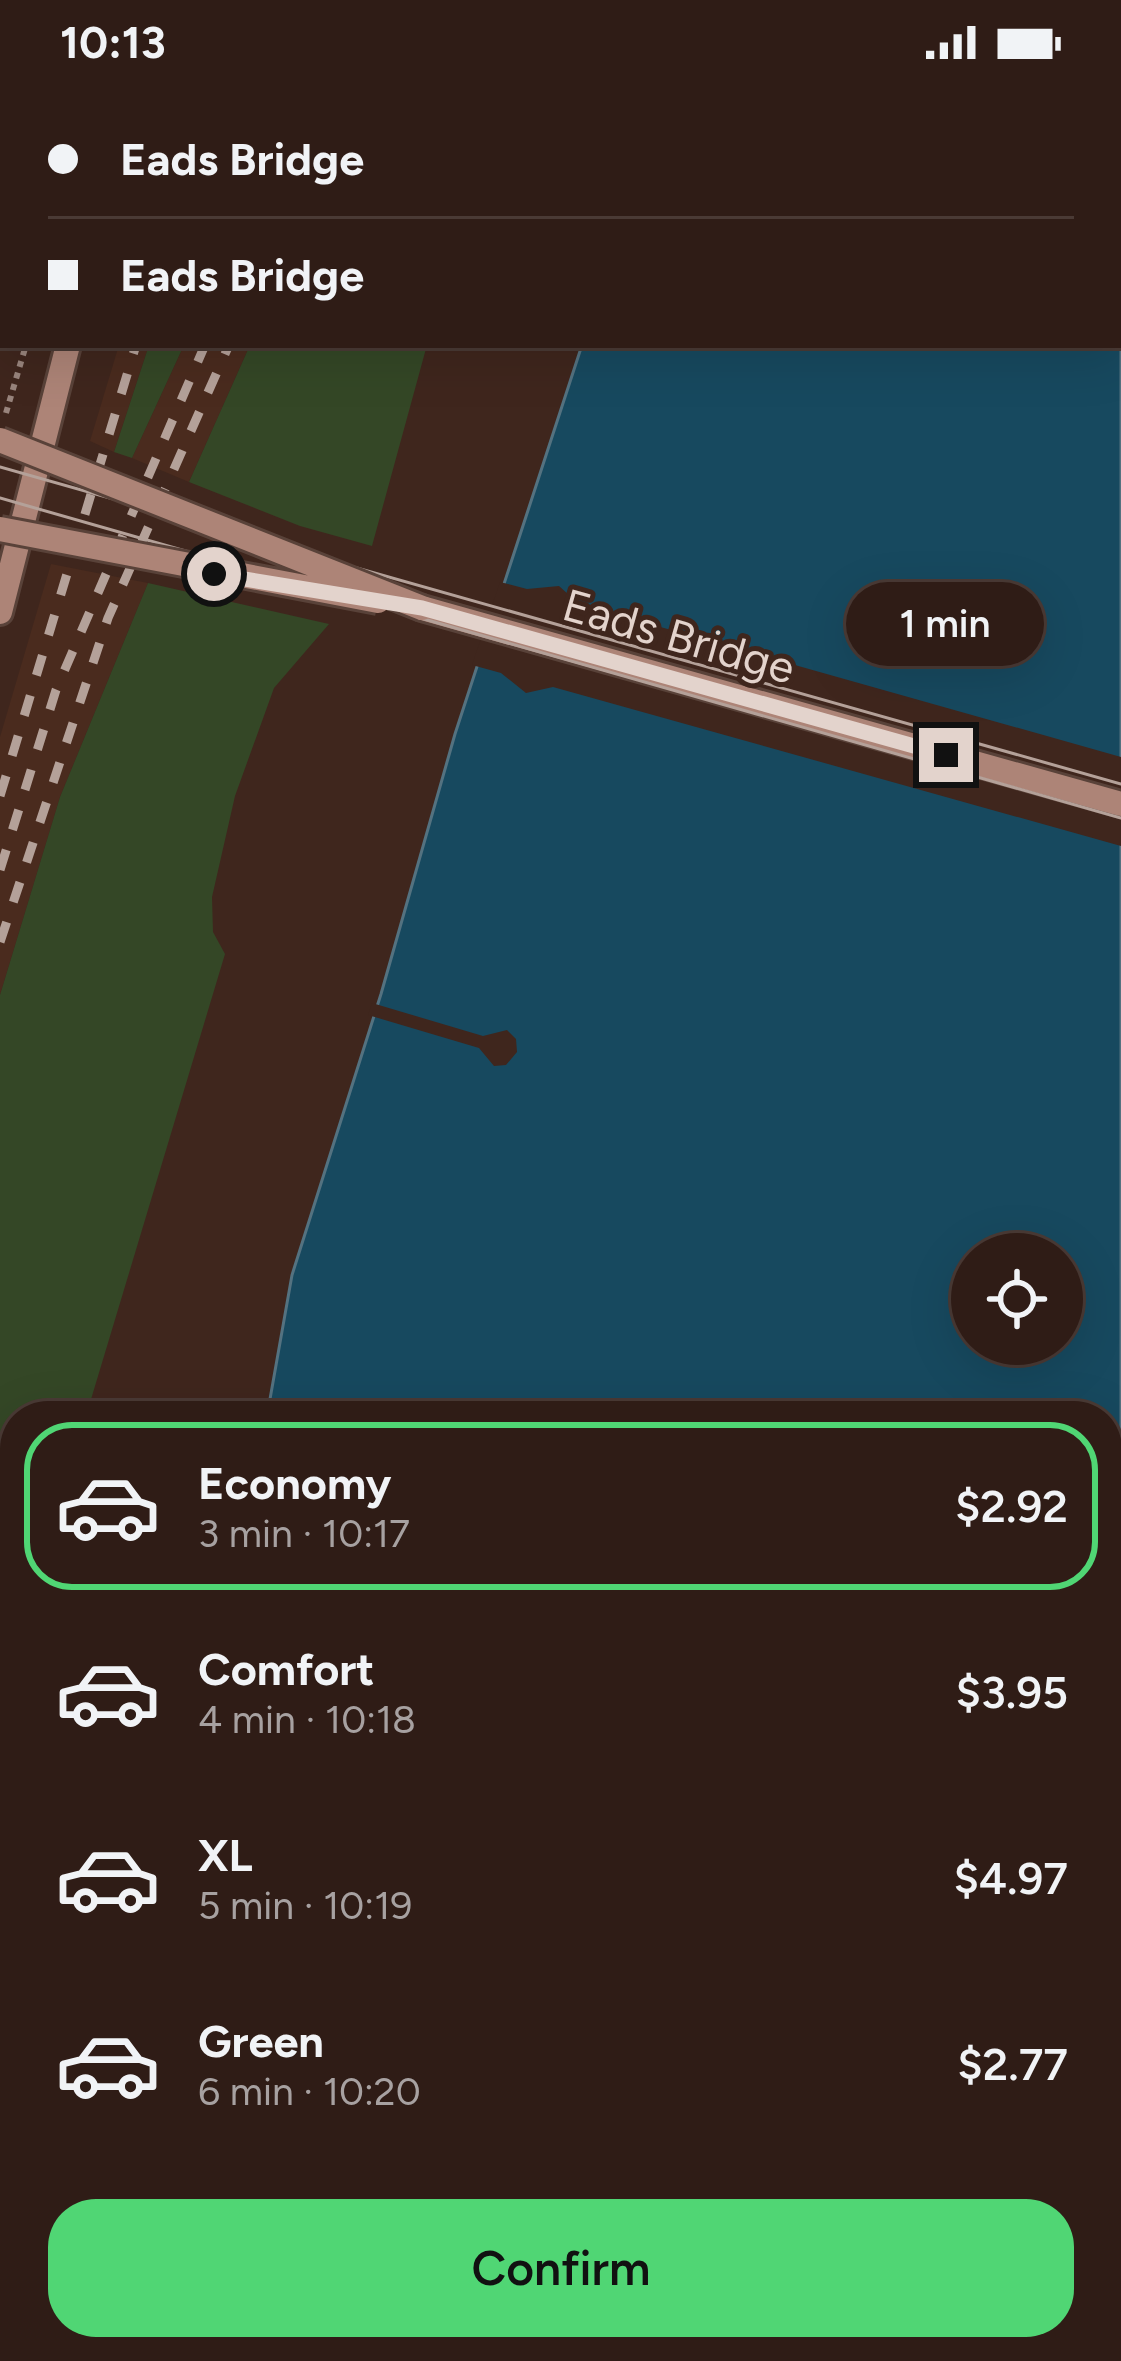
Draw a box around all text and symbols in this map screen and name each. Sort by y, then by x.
text: 10:13 [60,15,166,69]
text: Eads Bridge [120,132,364,186]
text: Eads Bridge [120,248,364,302]
route start [187,547,241,601]
street label: Eads Bridge [557,577,801,695]
callout: 1 min [847,581,1045,665]
text: 1 min [899,600,991,647]
route end [919,728,973,782]
map controls [951,1233,1083,1365]
button: locate [951,1233,1083,1365]
icon: car [54,1452,162,1560]
text: Economy [198,1456,391,1510]
text: $2.92 [955,1479,1068,1533]
text: 3 min · 10:17 [198,1510,410,1557]
icon: car [54,1638,162,1746]
text: Comfort [198,1642,374,1696]
text: $3.95 [956,1665,1068,1719]
text: 4 min · 10:18 [198,1696,416,1743]
icon: car [54,1824,162,1932]
text: XL [198,1828,253,1882]
text: $4.97 [954,1851,1068,1905]
text: 5 min · 10:19 [198,1882,412,1929]
icon: car [54,2010,162,2118]
text: Green [198,2014,324,2068]
text: $2.77 [957,2037,1068,2091]
text: 6 min · 10:20 [198,2068,421,2115]
button: Confirm [48,2199,1074,2337]

